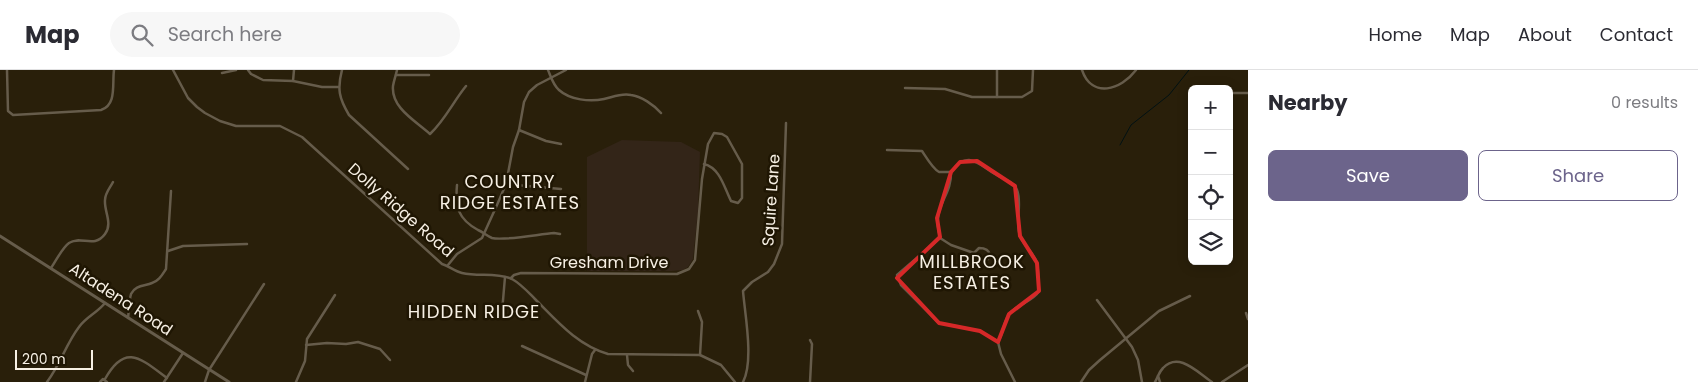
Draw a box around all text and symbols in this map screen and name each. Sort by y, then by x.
search box [110,12,460,57]
text: Map [25,18,80,51]
icon: search [128,21,156,49]
text: Search here [168,21,282,48]
text: Home [1368,22,1422,47]
text: Map [1450,22,1490,47]
text: About [1518,22,1572,47]
text: Contact [1600,22,1673,47]
map controls [1188,85,1233,265]
button: + [1188,85,1233,130]
text: Nearby [1268,88,1348,117]
text: 0 results [1611,91,1678,114]
button: − [1188,130,1233,175]
button: Save [1268,150,1468,201]
button: Share [1478,150,1678,201]
street label: Squire Lane [756,153,786,247]
street label: Dolly Ridge Road [343,157,459,263]
district label: COUNTRY RIDGE ESTATES [440,169,580,215]
button: locate [1188,175,1233,220]
button: layers [1188,220,1233,265]
district label: MILLBROOK ESTATES [919,249,1025,295]
street label: Gresham Drive [550,251,668,274]
street label: Altadena Road [65,257,177,341]
district label: HIDDEN RIDGE [408,299,540,324]
scale bar [15,347,92,370]
text: 200 m [22,349,66,369]

